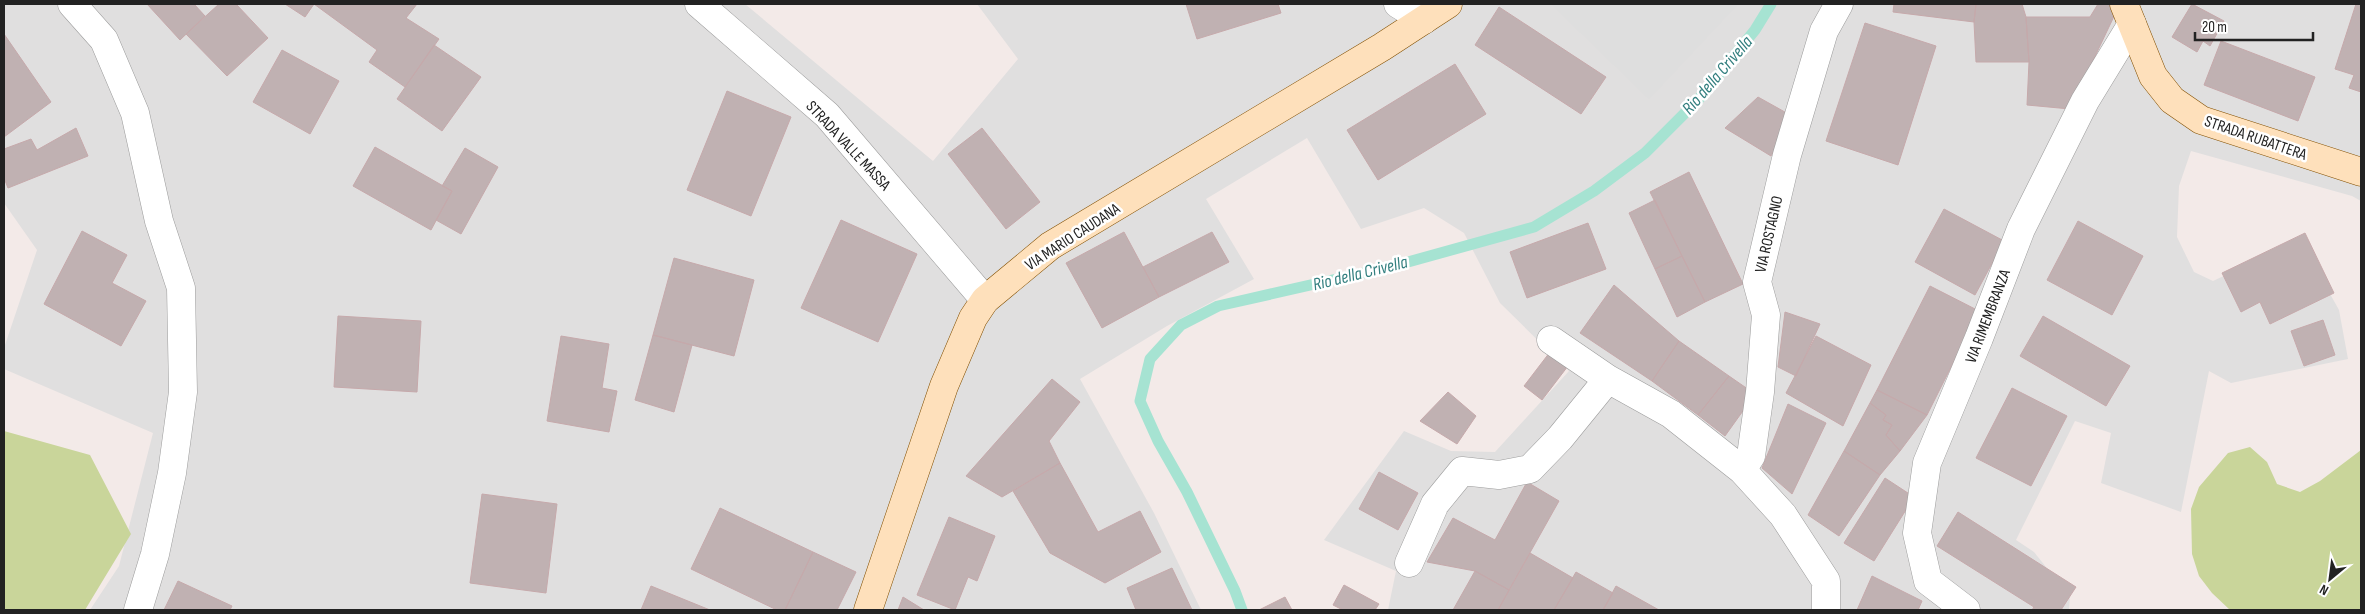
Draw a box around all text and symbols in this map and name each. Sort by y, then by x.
scale bar [2195,10,2312,42]
text: 20 m [2202,18,2227,37]
water label: Rio della Crivella [1678,31,1758,119]
street label: STRADA VALLE MASSA [802,97,894,195]
street label: STRADA RUBATTERA [2202,112,2309,165]
street label: VIA ROSTAGNO [1751,194,1788,275]
street label: VIA MARIO CAUDANA [1022,199,1124,275]
water label: Rio della Crivella [1311,251,1410,295]
street label: VIA RIMEMBRANZA [1962,267,2015,366]
north arrow [2305,554,2355,604]
text: N [2317,581,2331,599]

